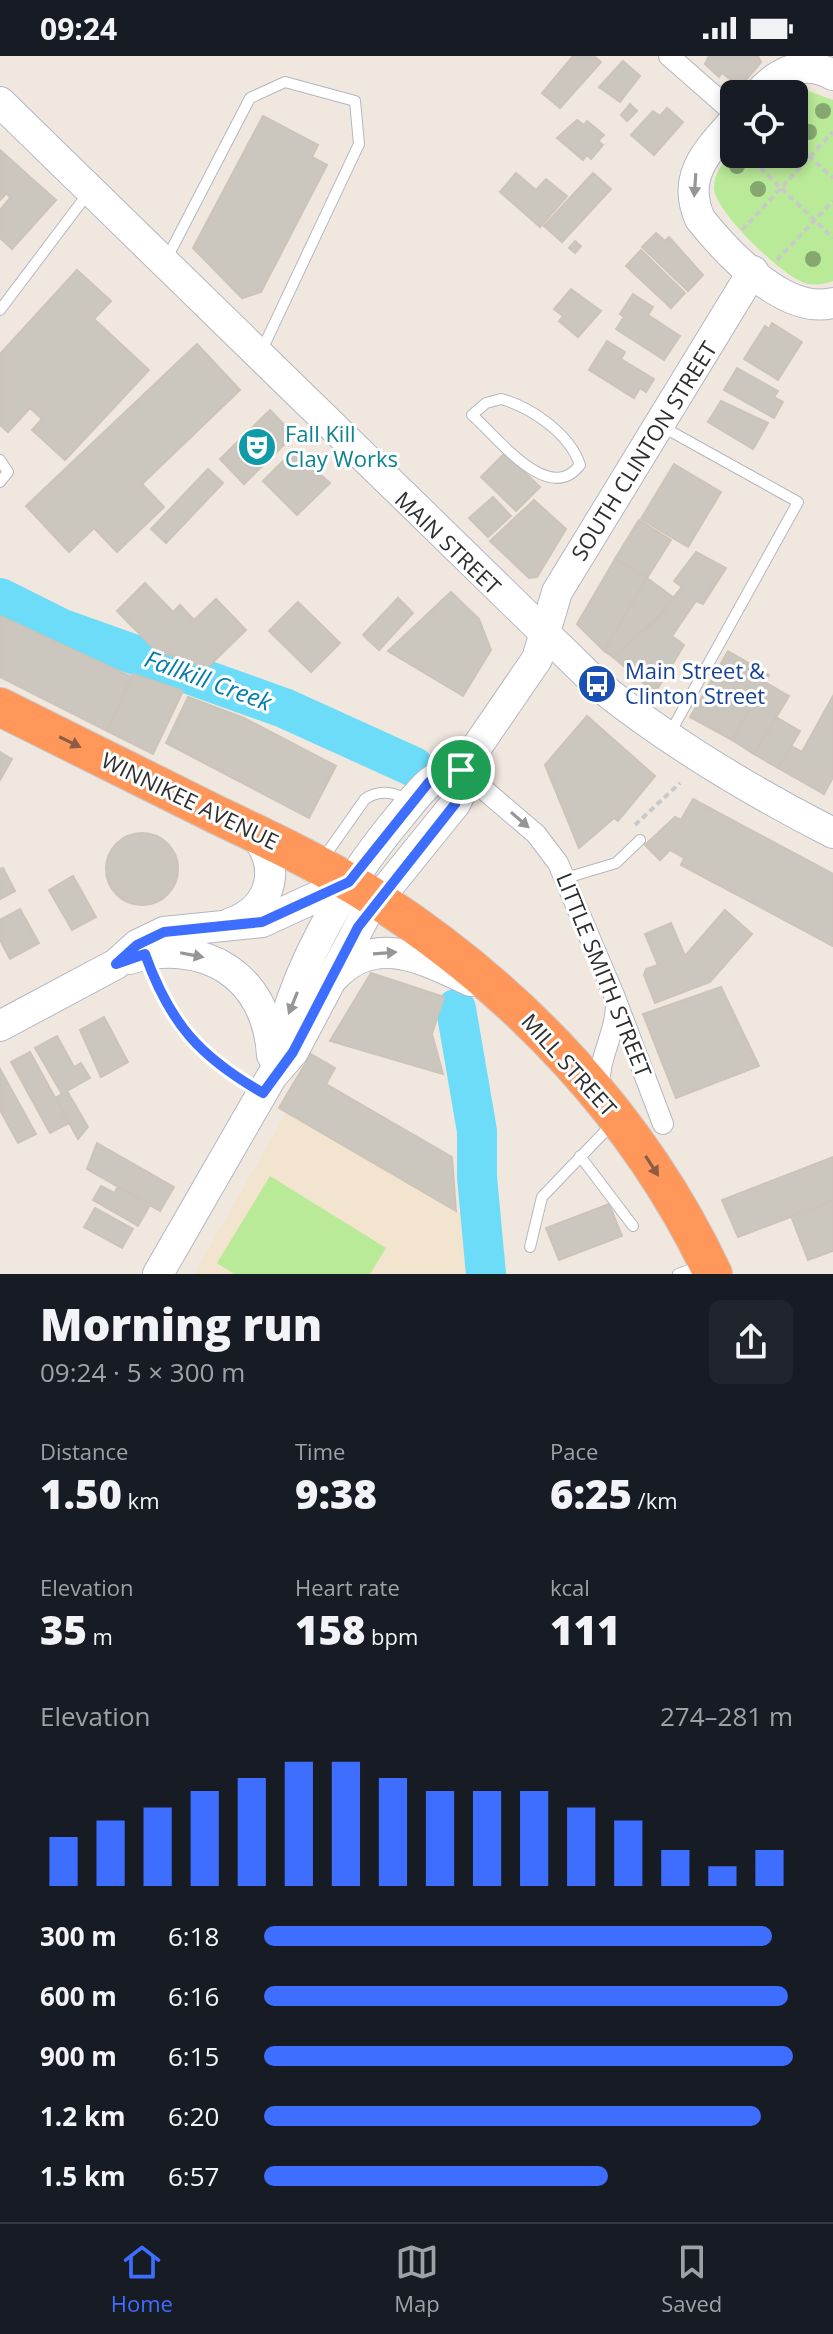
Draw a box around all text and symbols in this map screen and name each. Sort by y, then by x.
text: 09:24 [40,8,117,49]
map controls [720,80,808,168]
button: locate [720,80,808,168]
one-way arrow [688,173,701,198]
street label: SOUTH CLINTON STREET [563,335,723,566]
place label: Fall Kill Clay Works [285,418,398,473]
theatre icon: Fall Kill Clay Works [236,426,278,468]
street label: MAIN STREET [389,484,508,600]
water label: Fallkill Creek [141,641,278,718]
place label: Main Street & Clinton Street [625,655,765,710]
bus stop icon: Main Street & Clinton Street [576,663,618,705]
one-way arrow [58,735,81,749]
pin [427,736,495,804]
street label: WINNIKEE AVENUE [97,744,284,856]
icon: arrive [439,748,483,792]
one-way arrow [511,811,530,829]
street label: LITTLE SMITH STREET [550,868,660,1081]
one-way arrow [373,946,398,959]
one-way arrow [180,949,205,961]
one-way arrow [286,991,299,1015]
street label: MILL STREET [515,1006,624,1122]
one-way arrow [644,1155,659,1177]
text: Morning run [40,1294,322,1354]
button: share [709,1300,793,1384]
text: 09:24 · 5 × 300 m [40,1354,245,1390]
text: Distance [40,1436,128,1466]
text: Time [295,1436,345,1466]
text: Pace [550,1436,598,1466]
text: 1.50 [40,1466,122,1521]
text: 9:38 [295,1466,377,1521]
text: 6:25 [550,1466,632,1521]
text: km [122,1485,160,1515]
text: /km [632,1485,678,1515]
text: Elevation [40,1572,133,1602]
text: Heart rate [295,1572,400,1602]
text: kcal [550,1572,590,1602]
text: 35 [40,1602,87,1657]
text: 158 [295,1602,365,1657]
text: 111 [550,1602,620,1657]
text: m [87,1621,113,1651]
text: bpm [365,1621,418,1651]
text: Elevation [40,1698,150,1734]
text: 274–281 m [660,1698,793,1734]
text: 300 m [40,1918,117,1954]
text: 6:18 [168,1918,219,1954]
text: 600 m [40,1978,117,2014]
text: 6:16 [168,1978,219,2014]
text: 900 m [40,2038,117,2074]
text: 6:15 [168,2038,219,2074]
text: 1.2 km [40,2098,126,2134]
text: 6:20 [168,2098,219,2134]
text: 1.5 km [40,2158,126,2194]
text: 6:57 [168,2158,219,2194]
tab: Home [111,2240,173,2318]
tab: Map [394,2240,440,2318]
tab: Saved [661,2240,722,2318]

